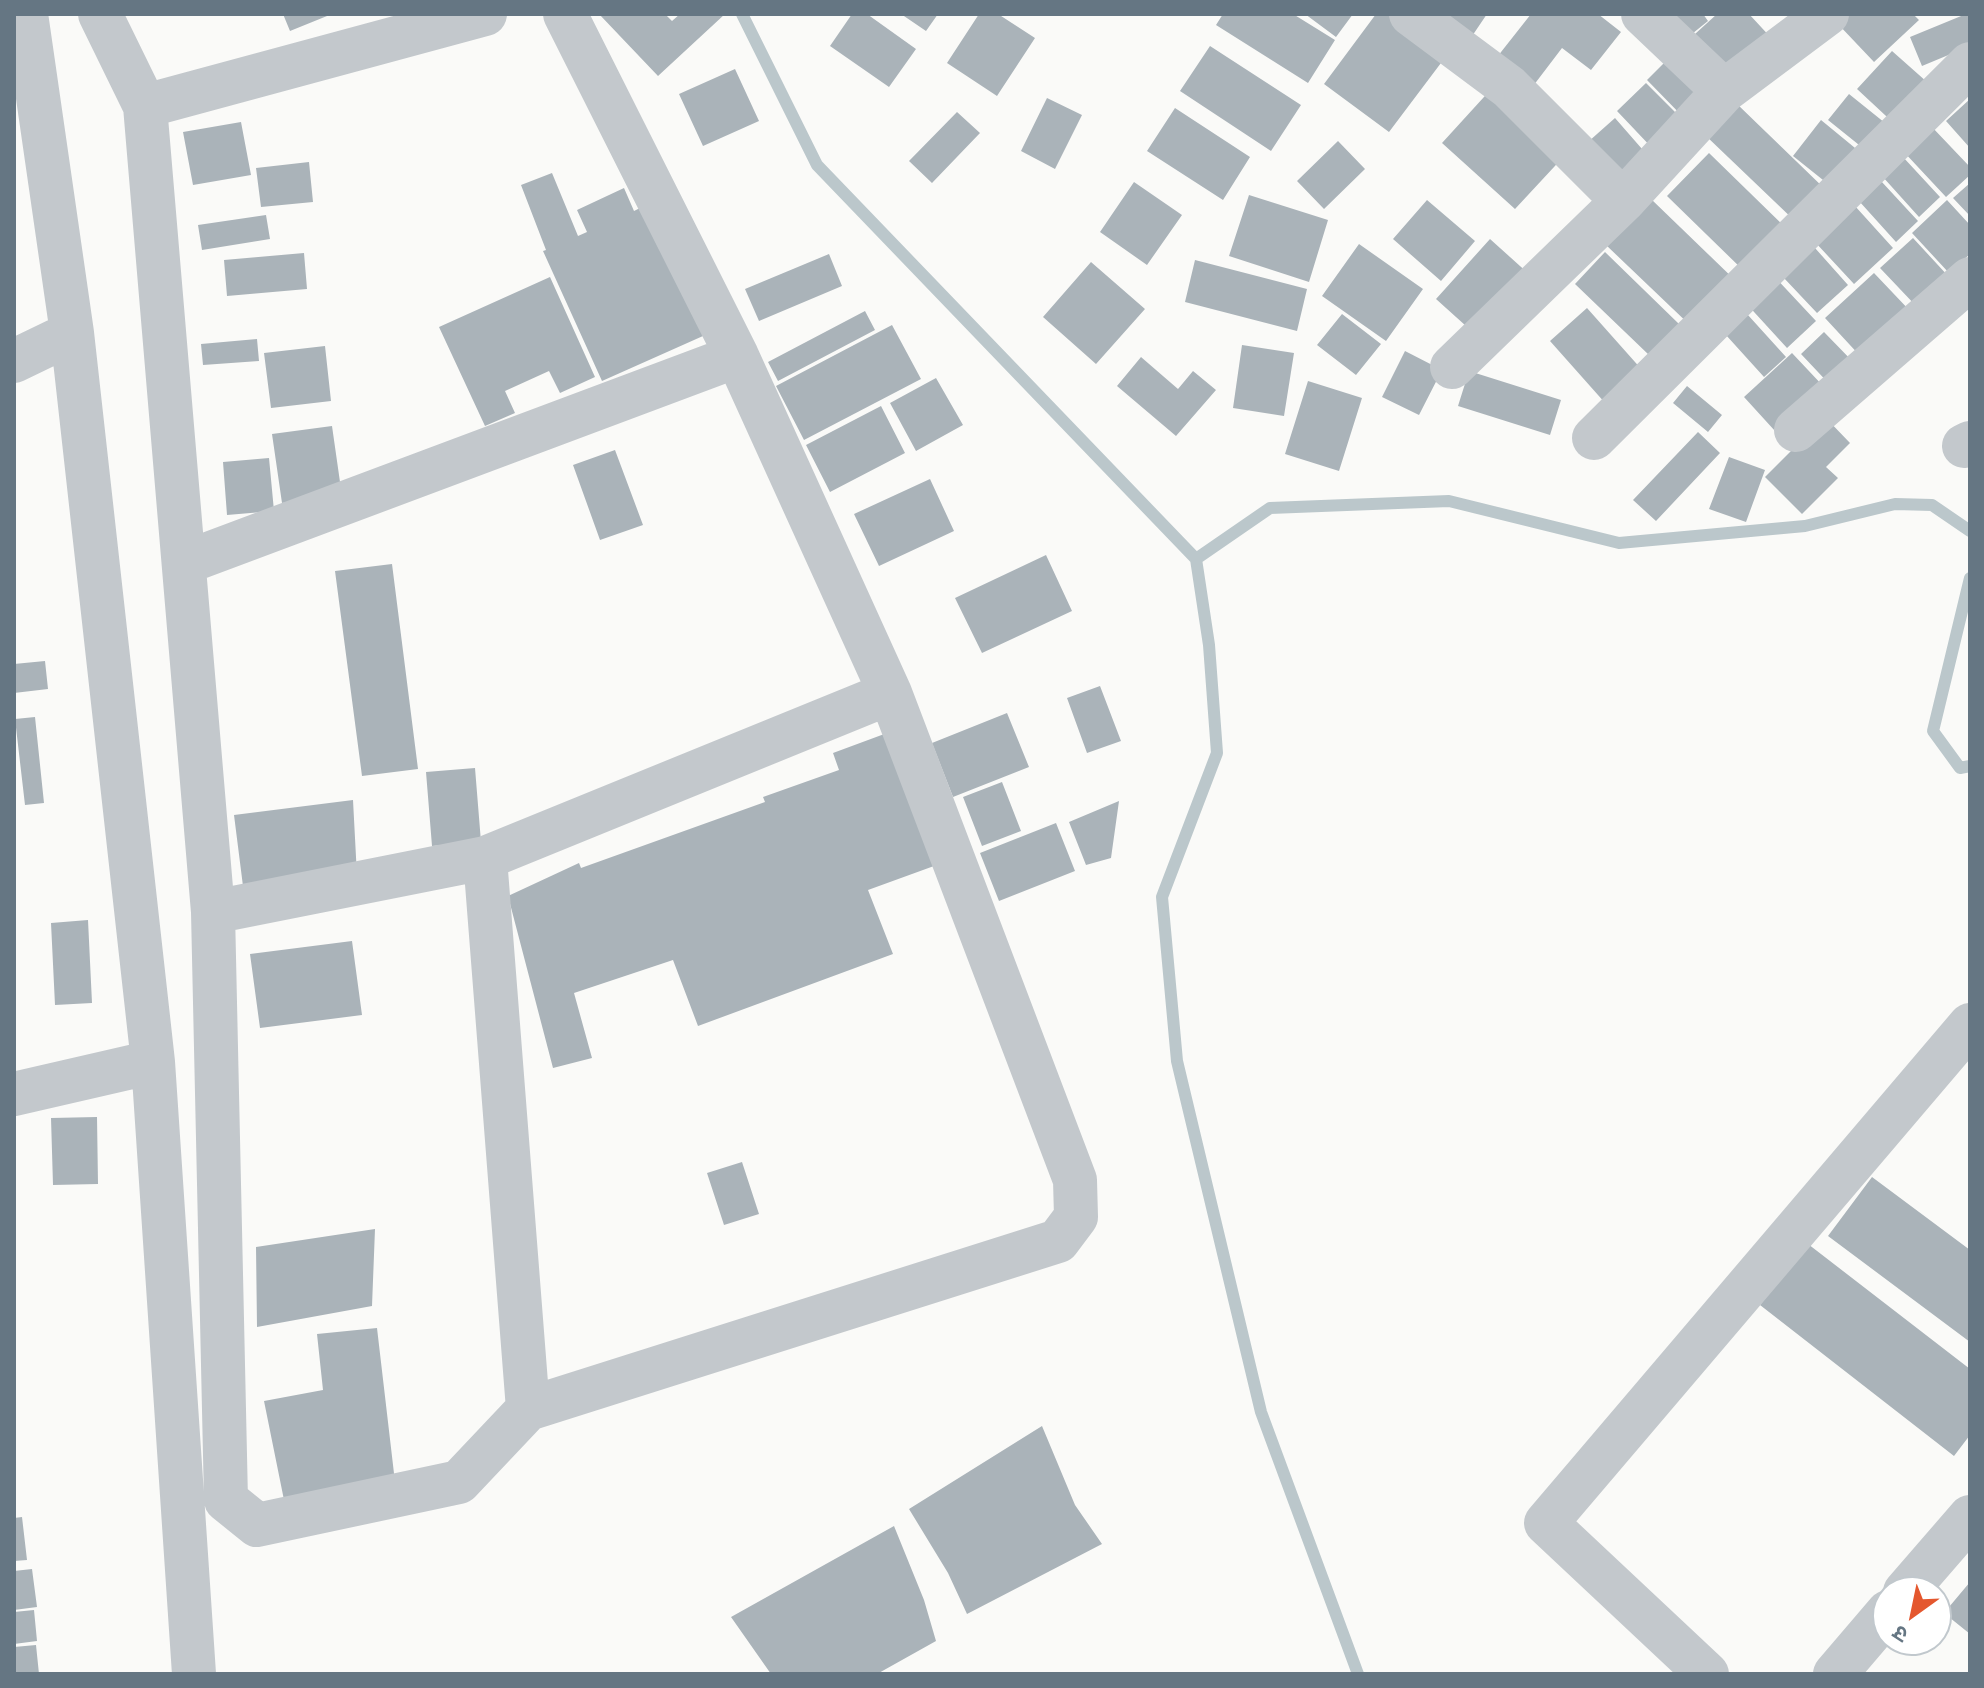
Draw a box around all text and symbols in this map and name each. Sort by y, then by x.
north arrow [1872,1576,1952,1656]
text: उ [1888,1621,1912,1649]

